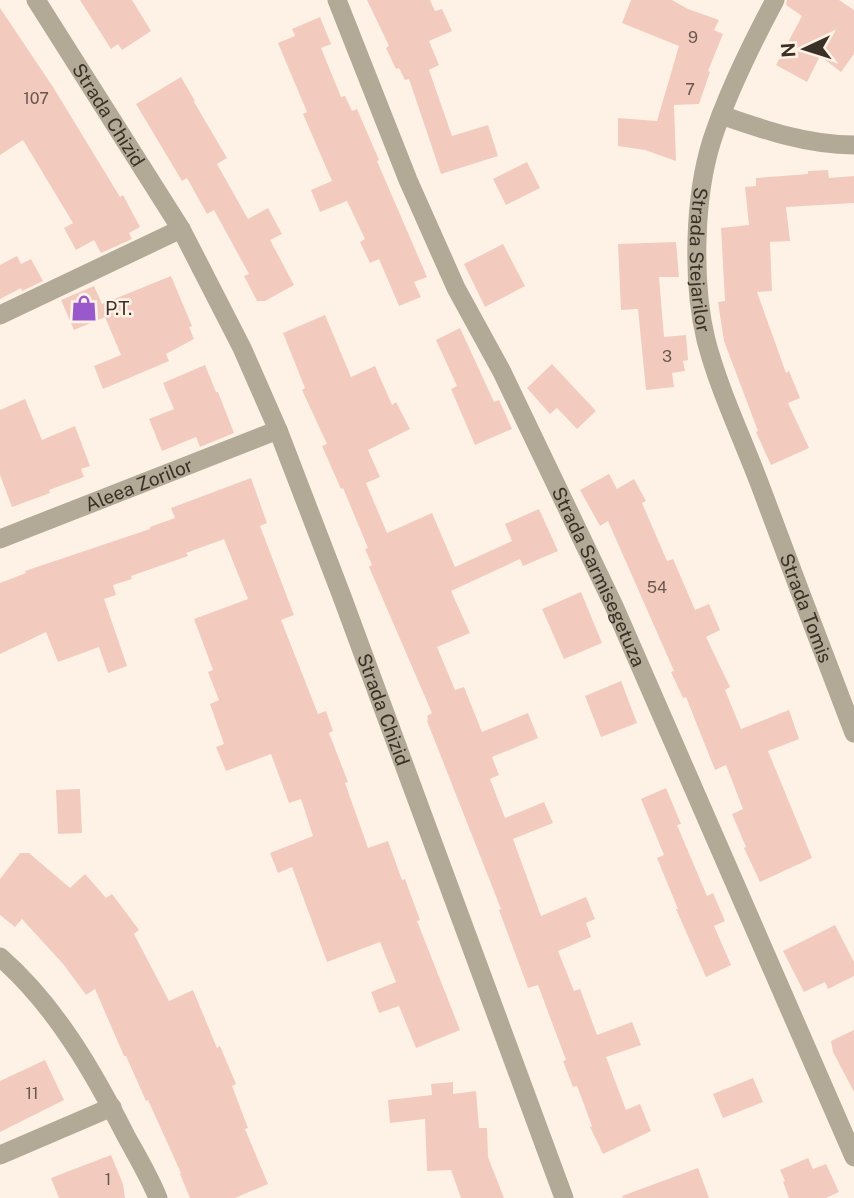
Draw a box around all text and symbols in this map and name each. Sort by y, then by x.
north arrow [770,14,840,84]
house number: 9 [688,28,698,47]
text: N [777,42,800,58]
street label: Strada Chizid [68,59,150,171]
house number: 7 [685,80,695,99]
house number: 107 [23,89,49,108]
street label: Strada Stejarilor [686,186,715,334]
shop icon: P.T. [69,293,99,323]
place label: P.T. [105,297,132,319]
house number: 3 [662,347,672,366]
street label: Aleea Zorilor [82,454,196,516]
street label: Strada Sarmisegetuza [548,483,650,670]
street label: Strada Tomis [776,550,837,666]
house number: 54 [647,578,667,597]
street label: Strada Chizid [353,650,414,768]
house number: 11 [25,1084,39,1103]
house number: 1 [105,1170,111,1189]

